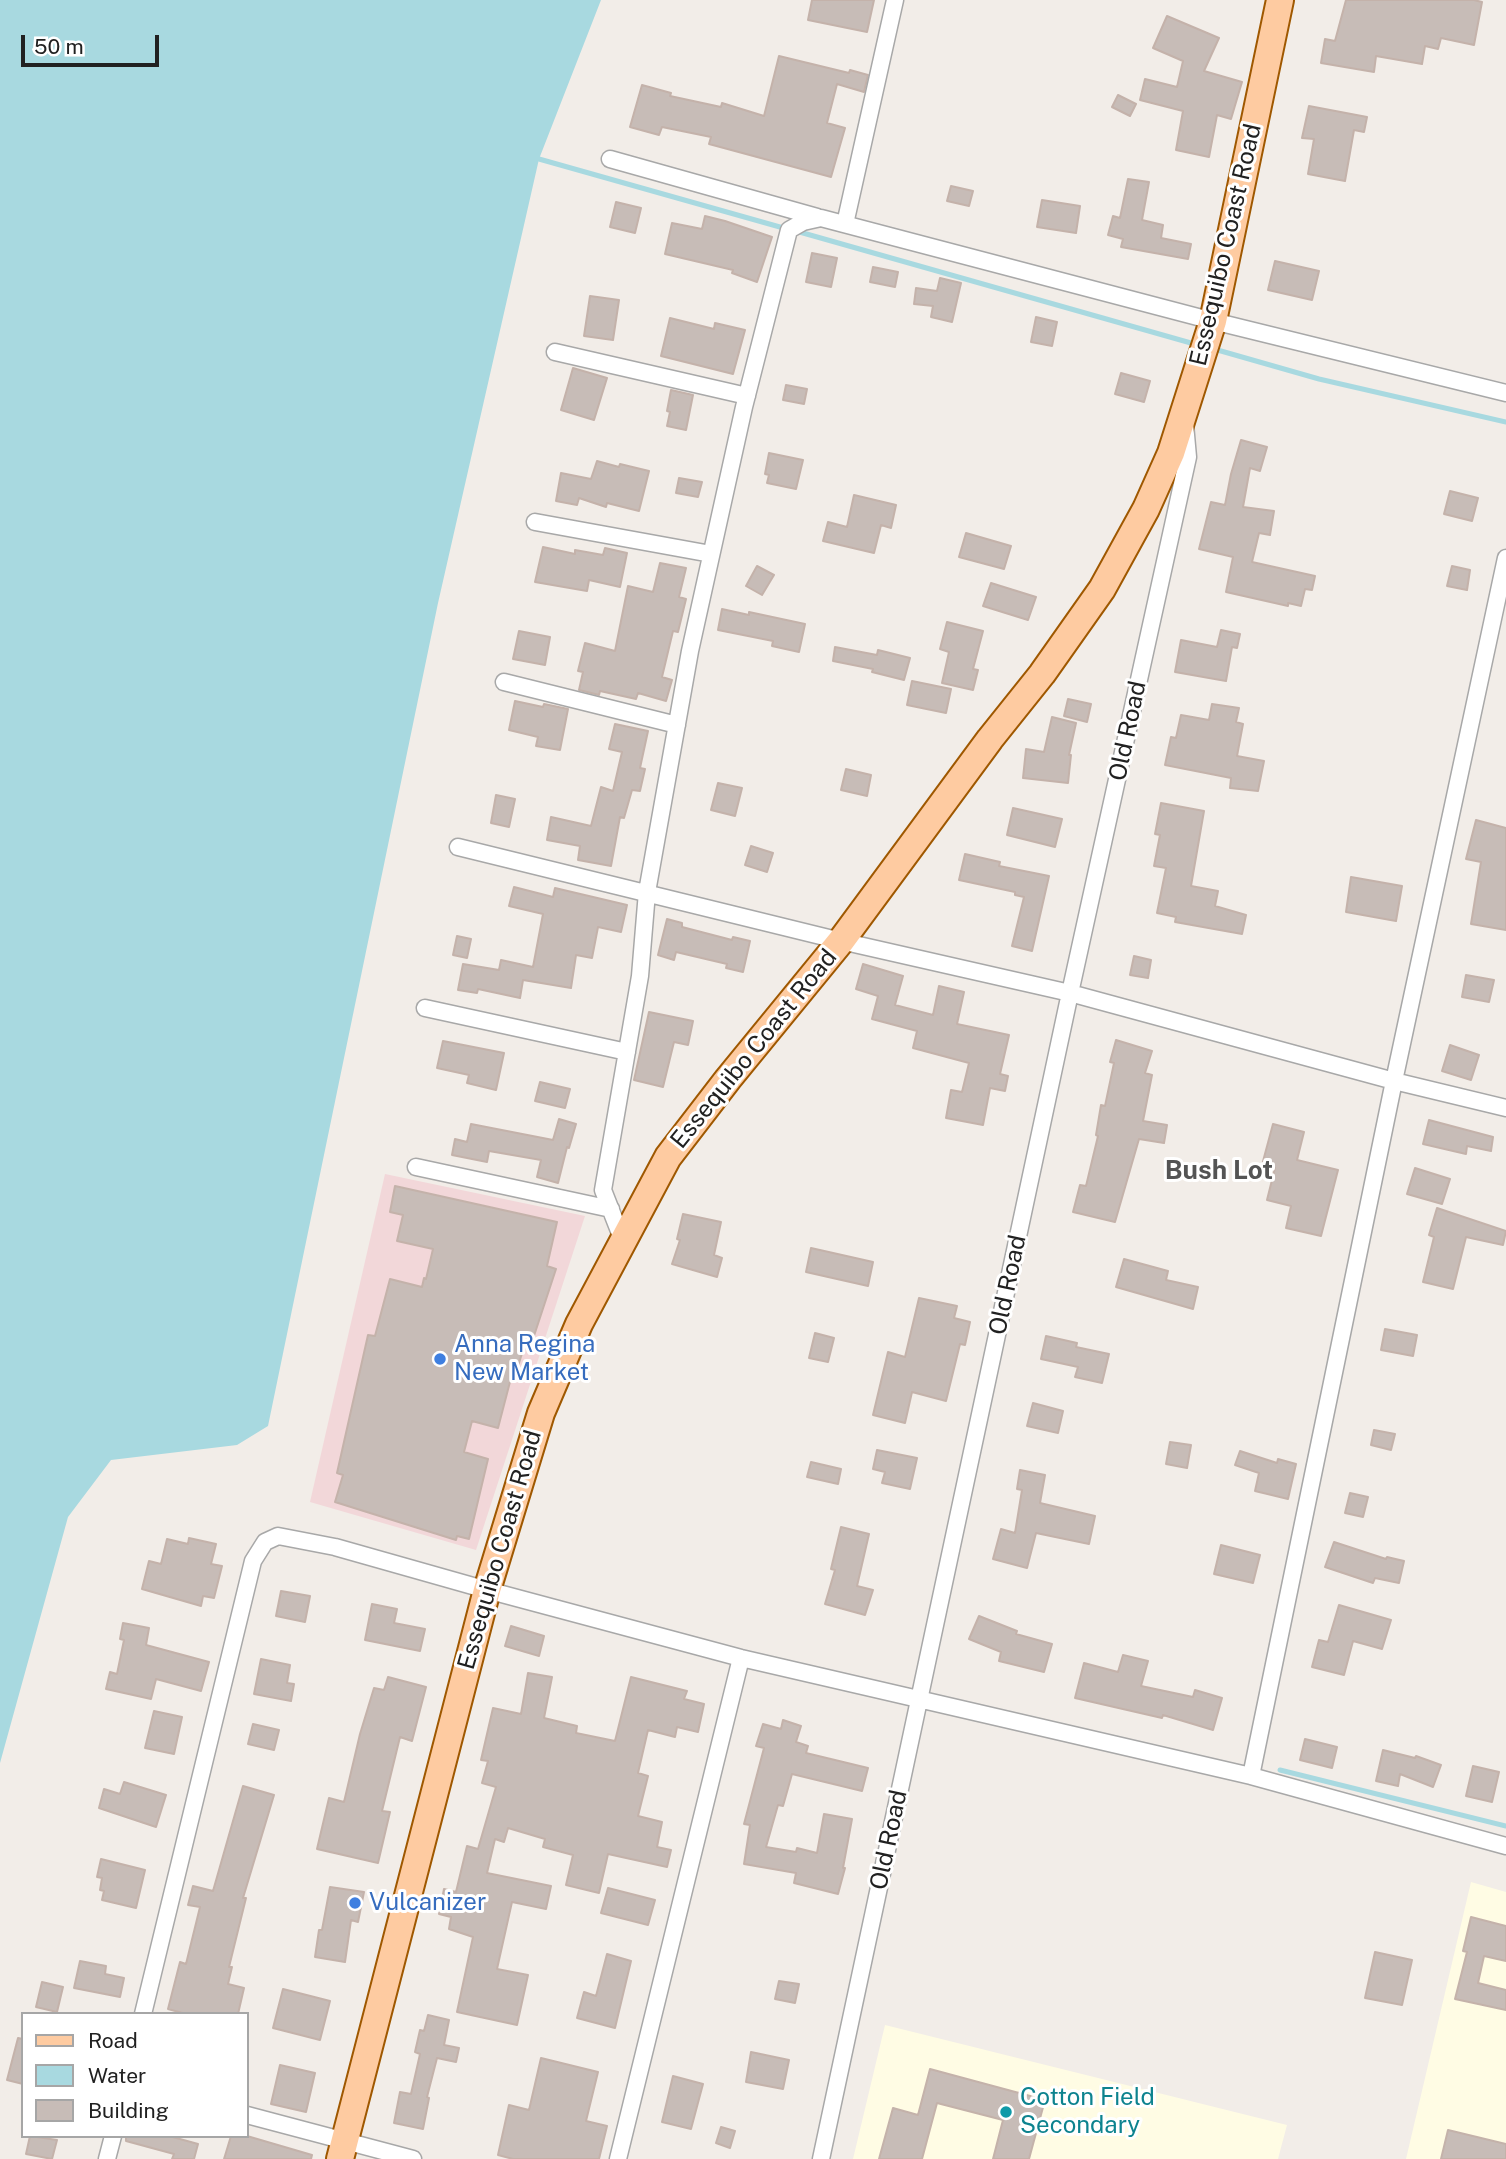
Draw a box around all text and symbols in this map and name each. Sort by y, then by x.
scale bar [24,21,163,65]
text: 50 m [34,34,84,59]
street label: Essequibo Coast Road [1184,121,1268,369]
street label: Old Road [1103,679,1153,783]
street label: Essequibo Coast Road [665,944,843,1154]
district label: Bush Lot [1165,1155,1273,1187]
street label: Old Road [983,1233,1033,1337]
place label: Anna Regina New Market [454,1331,595,1387]
marker: Anna Regina New Market [432,1351,448,1367]
street label: Essequibo Coast Road [452,1427,548,1673]
street label: Old Road [864,1788,914,1892]
place label: Vulcanizer [369,1889,486,1917]
marker: Vulcanizer [347,1895,363,1911]
legend [21,2012,248,2138]
text: Road [88,2028,138,2053]
text: Water [88,2063,146,2088]
place label: Cotton Field Secondary [1020,2084,1155,2140]
text: Building [88,2098,169,2123]
marker: Cotton Field Secondary [998,2104,1014,2120]

